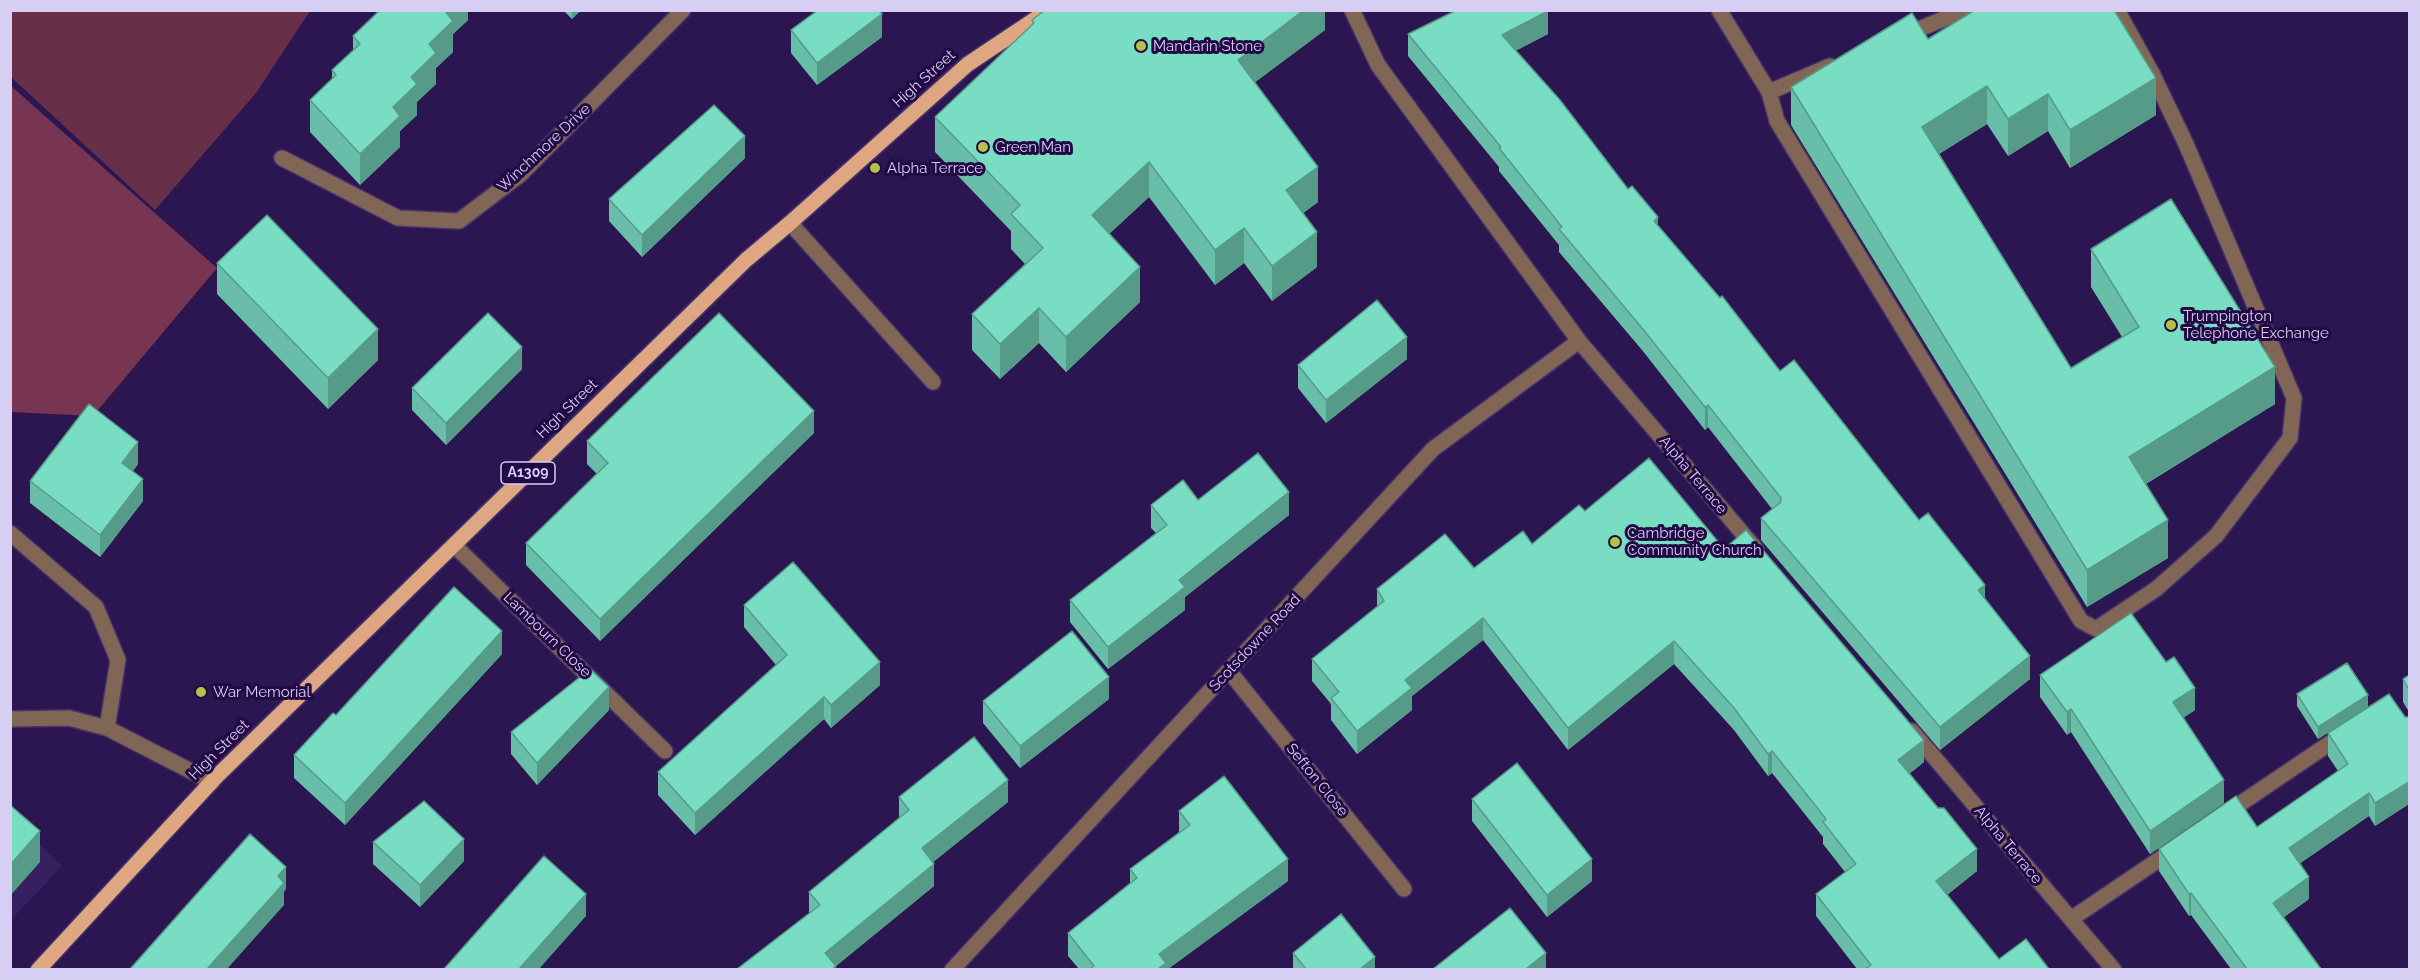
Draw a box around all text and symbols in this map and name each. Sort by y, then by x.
place label: Mandarin Stone [1153,37,1262,55]
marker: Mandarin Stone [1134,39,1148,53]
street label: High Street [889,46,959,112]
street label: Winchmore Drive [494,100,594,196]
place label: Green Man [995,138,1071,156]
marker: Green Man [976,140,990,154]
place label: Alpha Terrace [887,159,983,177]
marker: Alpha Terrace [868,161,882,175]
place label: Trumpington Telephone Exchange [2183,307,2329,342]
marker: Trumpington Telephone Exchange [2164,318,2178,332]
street label: High Street [533,376,601,442]
street label: Alpha Terrace [1655,432,1731,518]
road number: A1309 [501,462,555,484]
place label: Cambridge Community Church [1627,524,1762,559]
marker: Cambridge Community Church [1608,535,1622,549]
street label: Lambourn Close [499,589,595,681]
street label: Scotsdowne Road [1205,591,1305,695]
place label: War Memorial [213,683,310,701]
marker: War Memorial [194,685,208,699]
street label: High Street [185,716,253,784]
street label: Sefton Close [1282,740,1352,820]
street label: Alpha Terrace [1970,802,2046,888]

